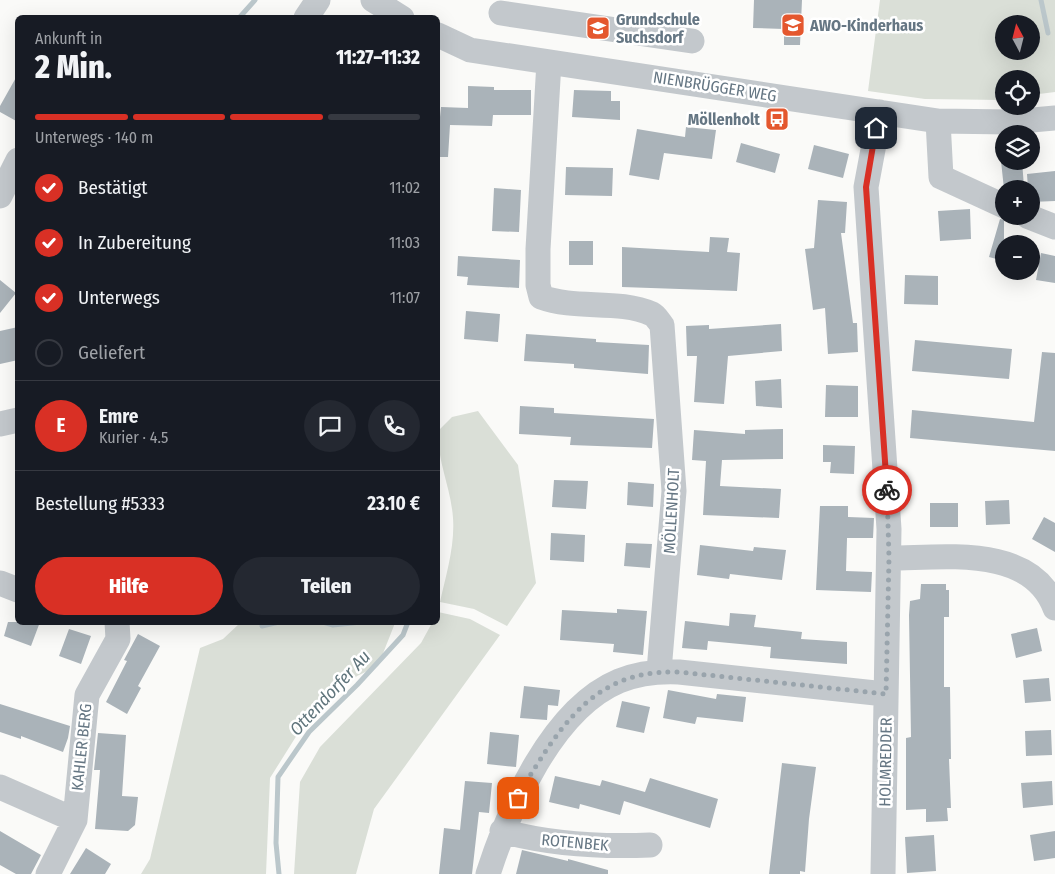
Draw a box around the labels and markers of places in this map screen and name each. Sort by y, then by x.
place label: Grundschule Suchsdorf [616,10,700,47]
school or university icon: AWO-Kinderhaus [780,12,806,38]
school or university icon: Grundschule Suchsdorf [585,15,611,41]
place label: AWO-Kinderhaus [809,16,923,35]
bus stop icon: Möllenholt [764,106,790,132]
pin [855,107,897,149]
place label: Möllenholt [688,110,760,129]
pin [497,777,539,819]

